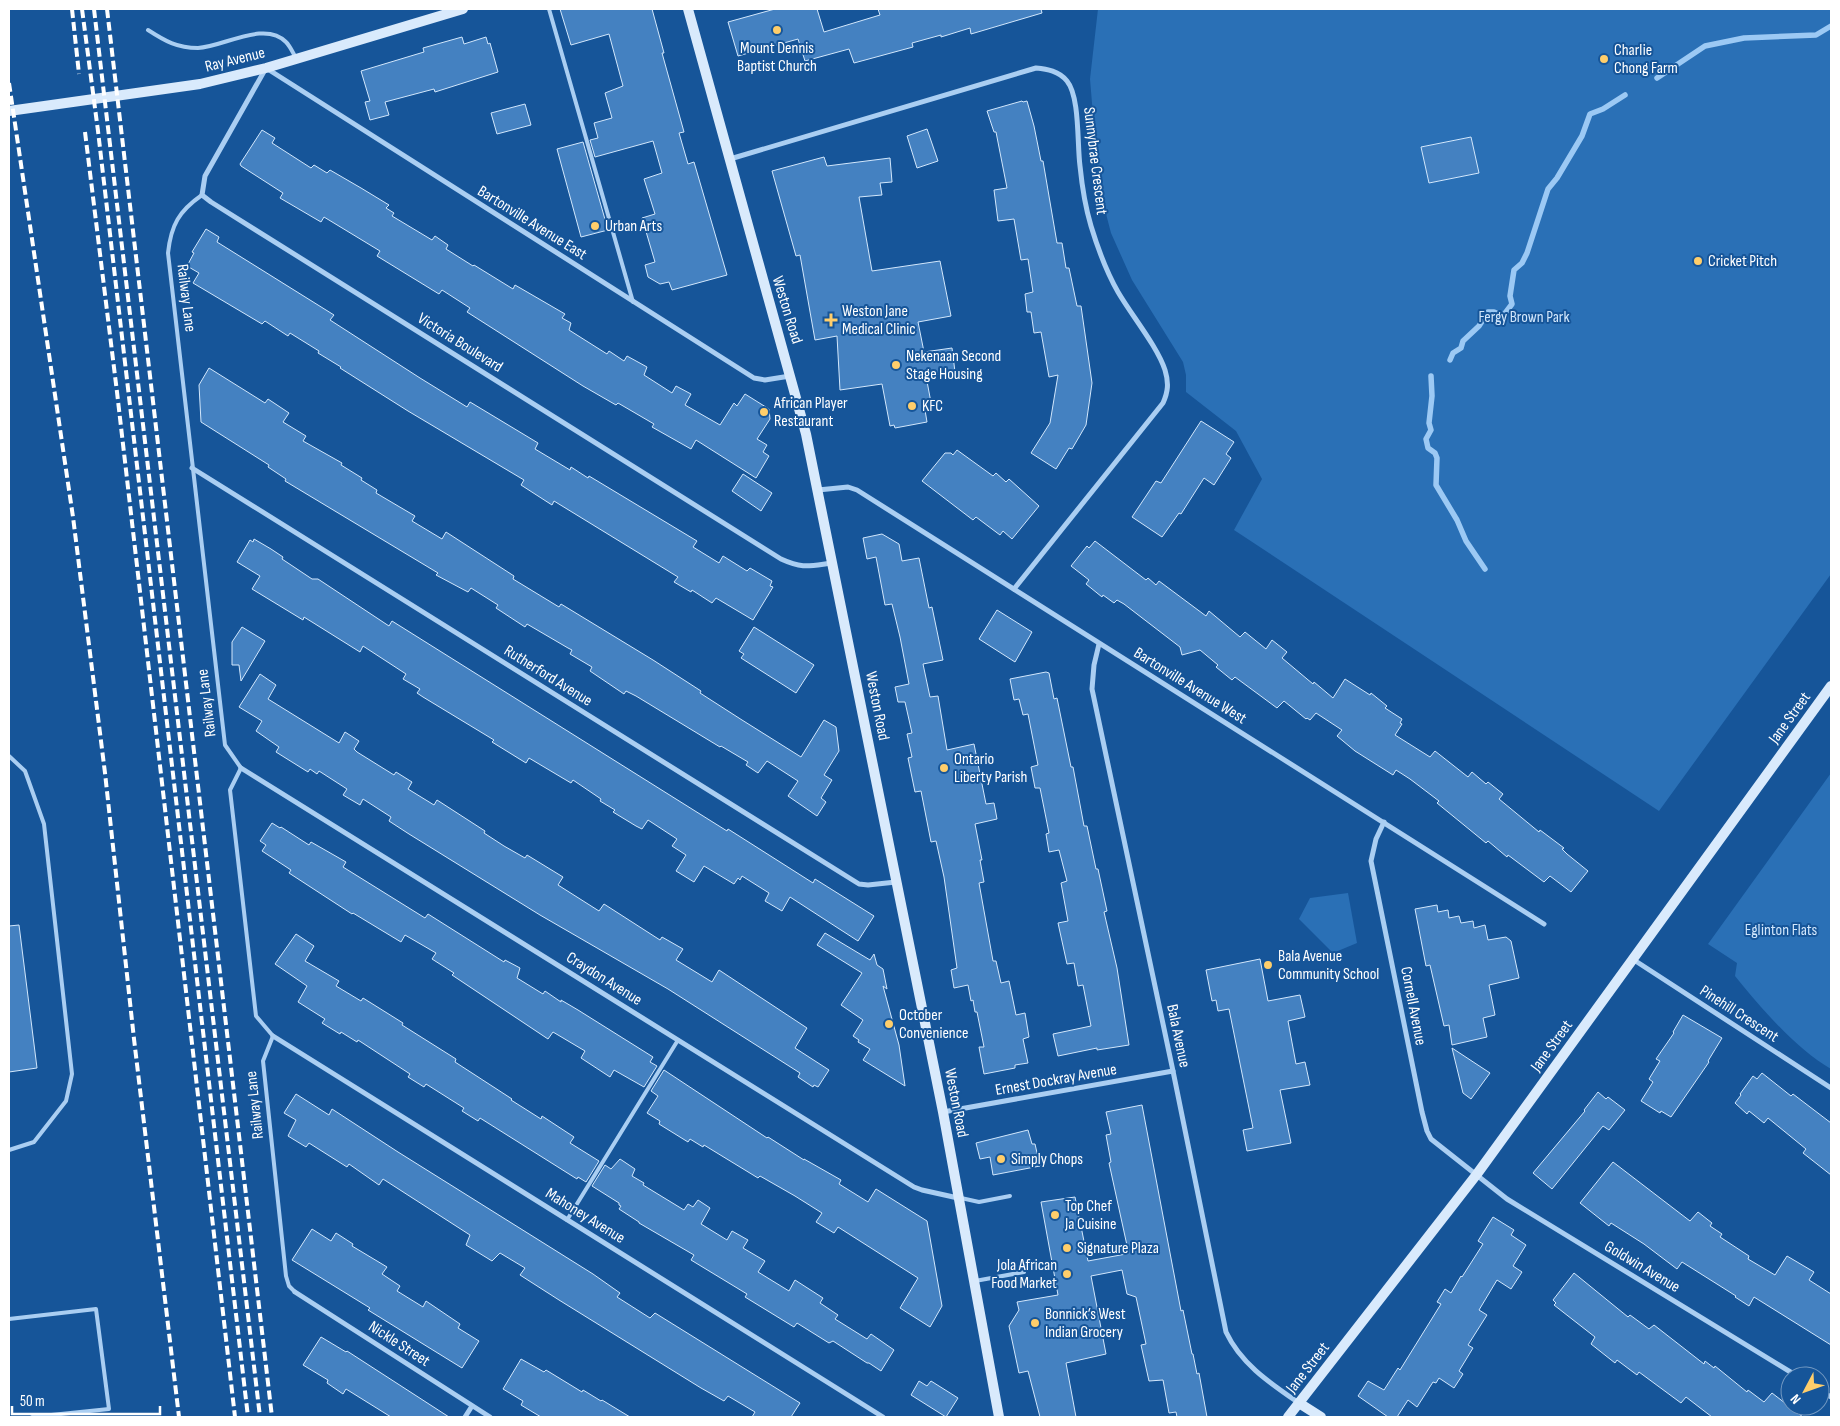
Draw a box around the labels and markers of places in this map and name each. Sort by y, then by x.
marker: Mount Dennis Baptist Church [771,24,783,36]
place label: Mount Dennis Baptist Church [737,39,817,76]
place label: Charlie Chong Farm [1614,41,1678,78]
marker: Charlie Chong Farm [1598,53,1610,65]
place label: Urban Arts [605,217,662,236]
marker: Urban Arts [589,220,601,232]
place label: Cricket Pitch [1708,252,1777,271]
marker: Cricket Pitch [1692,255,1704,267]
place label: Weston Jane Medical Clinic [842,302,916,339]
marker: Weston Jane Medical Clinic [824,313,838,327]
place label: Nekenaan Second Stage Housing [906,347,1001,384]
marker: Nekenaan Second Stage Housing [890,359,902,371]
place label: African Player Restaurant [773,394,848,431]
place label: KFC [922,397,943,416]
marker: KFC [906,400,918,412]
marker: African Player Restaurant [758,406,770,418]
place label: Ontario Liberty Parish [954,750,1027,787]
marker: Ontario Liberty Parish [938,762,950,774]
place label: Bala Avenue Community School [1278,947,1379,984]
marker: Bala Avenue Community School [1262,959,1274,971]
place label: October Convenience [899,1006,968,1043]
marker: October Convenience [883,1018,895,1030]
place label: Simply Chops [1011,1150,1083,1169]
marker: Simply Chops [995,1153,1007,1165]
place label: Top Chef Ja Cuisine [1064,1197,1116,1234]
marker: Top Chef Ja Cuisine [1049,1209,1061,1221]
place label: Signature Plaza [1077,1239,1159,1258]
marker: Signature Plaza [1061,1242,1073,1254]
place label: Jola African Food Market [991,1256,1057,1293]
marker: Jola African Food Market [1061,1268,1073,1280]
place label: Bonnick’s West Indian Grocery [1045,1305,1126,1342]
marker: Bonnick’s West Indian Grocery [1029,1317,1041,1329]

